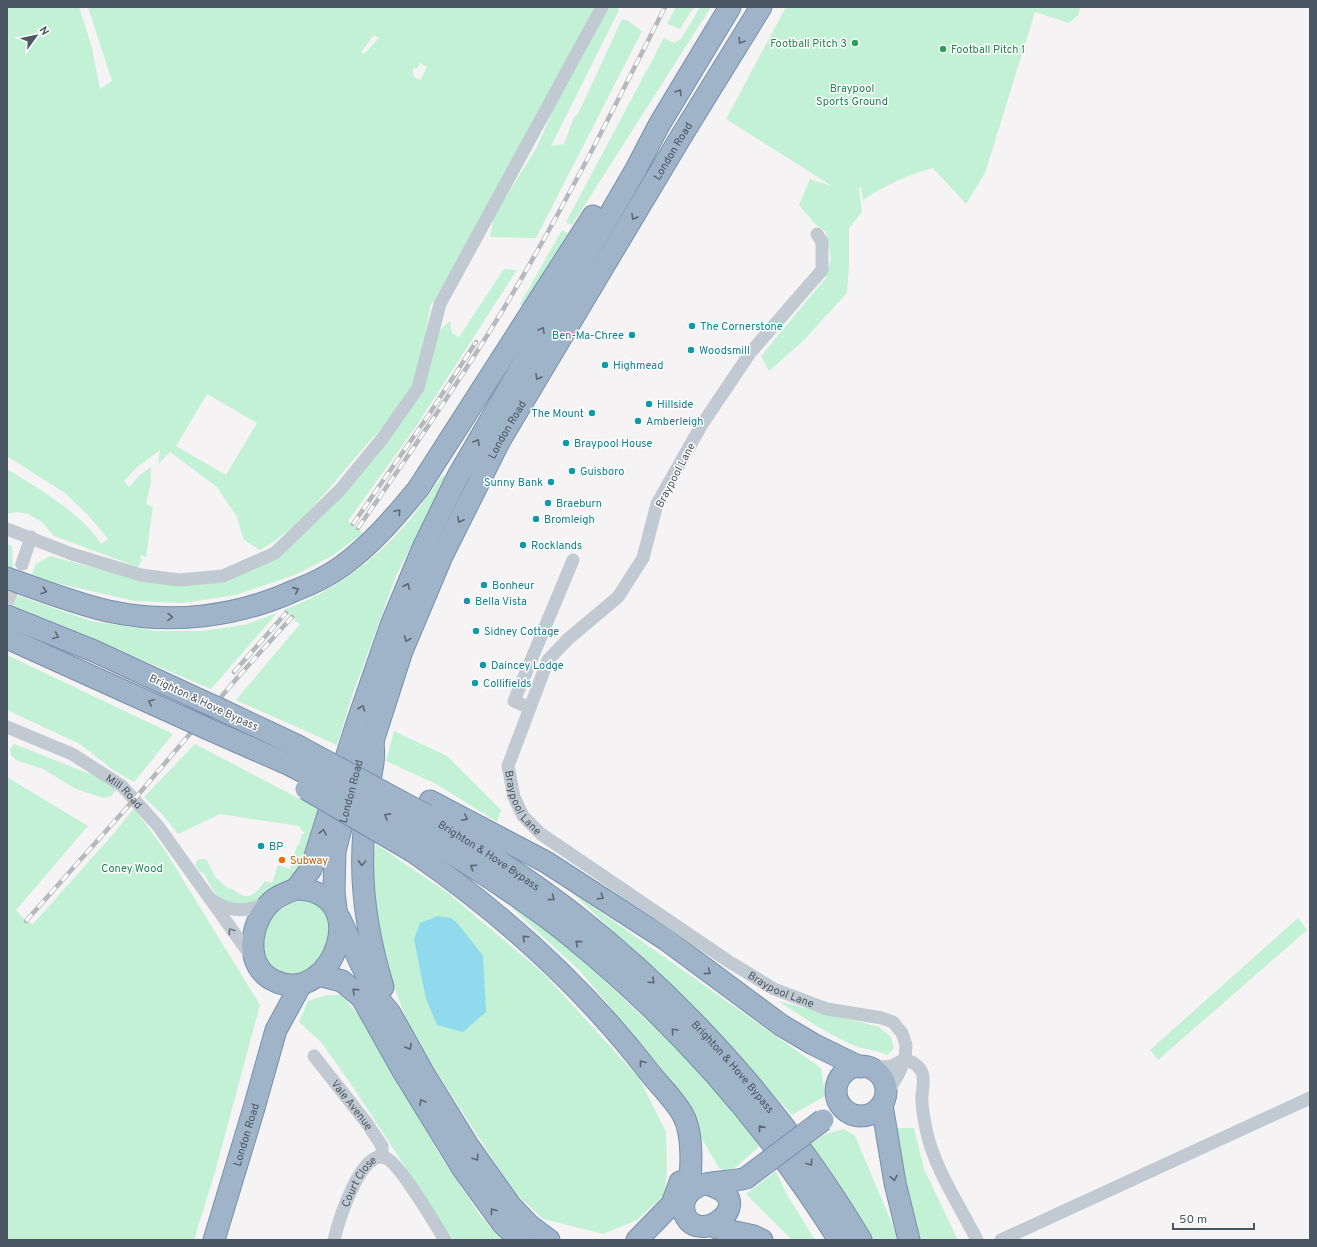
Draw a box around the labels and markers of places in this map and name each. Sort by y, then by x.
place label: Football Pitch 3 [770,37,847,51]
marker: Football Pitch 3 [850,38,860,48]
place label: Football Pitch 1 [951,43,1025,57]
marker: Football Pitch 1 [938,44,948,54]
place label: The Cornerstone [700,320,783,334]
marker: The Cornerstone [687,321,697,331]
place label: Ben-Ma-Chree [552,329,624,343]
marker: Ben-Ma-Chree [627,330,637,340]
place label: Woodsmill [699,344,750,358]
marker: Woodsmill [686,345,696,355]
place label: Highmead [613,359,664,373]
marker: Highmead [600,360,610,370]
place label: Hillside [657,398,693,412]
marker: Hillside [644,399,654,409]
place label: The Mount [531,407,584,421]
marker: The Mount [587,408,597,418]
place label: Amberleigh [646,415,703,429]
marker: Amberleigh [633,416,643,426]
place label: Braypool House [574,437,652,451]
marker: Braypool House [561,438,571,448]
place label: Guisboro [580,465,624,479]
marker: Guisboro [567,466,577,476]
place label: Sunny Bank [484,476,543,490]
marker: Sunny Bank [546,477,556,487]
place label: Braeburn [556,497,602,511]
marker: Braeburn [543,498,553,508]
place label: Bromleigh [544,513,595,527]
marker: Bromleigh [531,514,541,524]
place label: Rocklands [531,539,582,553]
marker: Rocklands [518,540,528,550]
place label: Bonheur [492,579,535,593]
marker: Bonheur [479,580,489,590]
place label: Bella Vista [475,595,527,609]
marker: Bella Vista [462,596,472,606]
place label: Sidney Cottage [484,625,559,639]
marker: Sidney Cottage [471,626,481,636]
place label: Daincey Lodge [491,659,564,673]
marker: Daincey Lodge [478,660,488,670]
place label: Collifields [483,677,531,691]
marker: Collifields [470,678,480,688]
place label: BP [269,840,283,854]
marker: BP [256,841,266,851]
place label: Subway [290,854,328,868]
marker: Subway [277,855,287,865]

